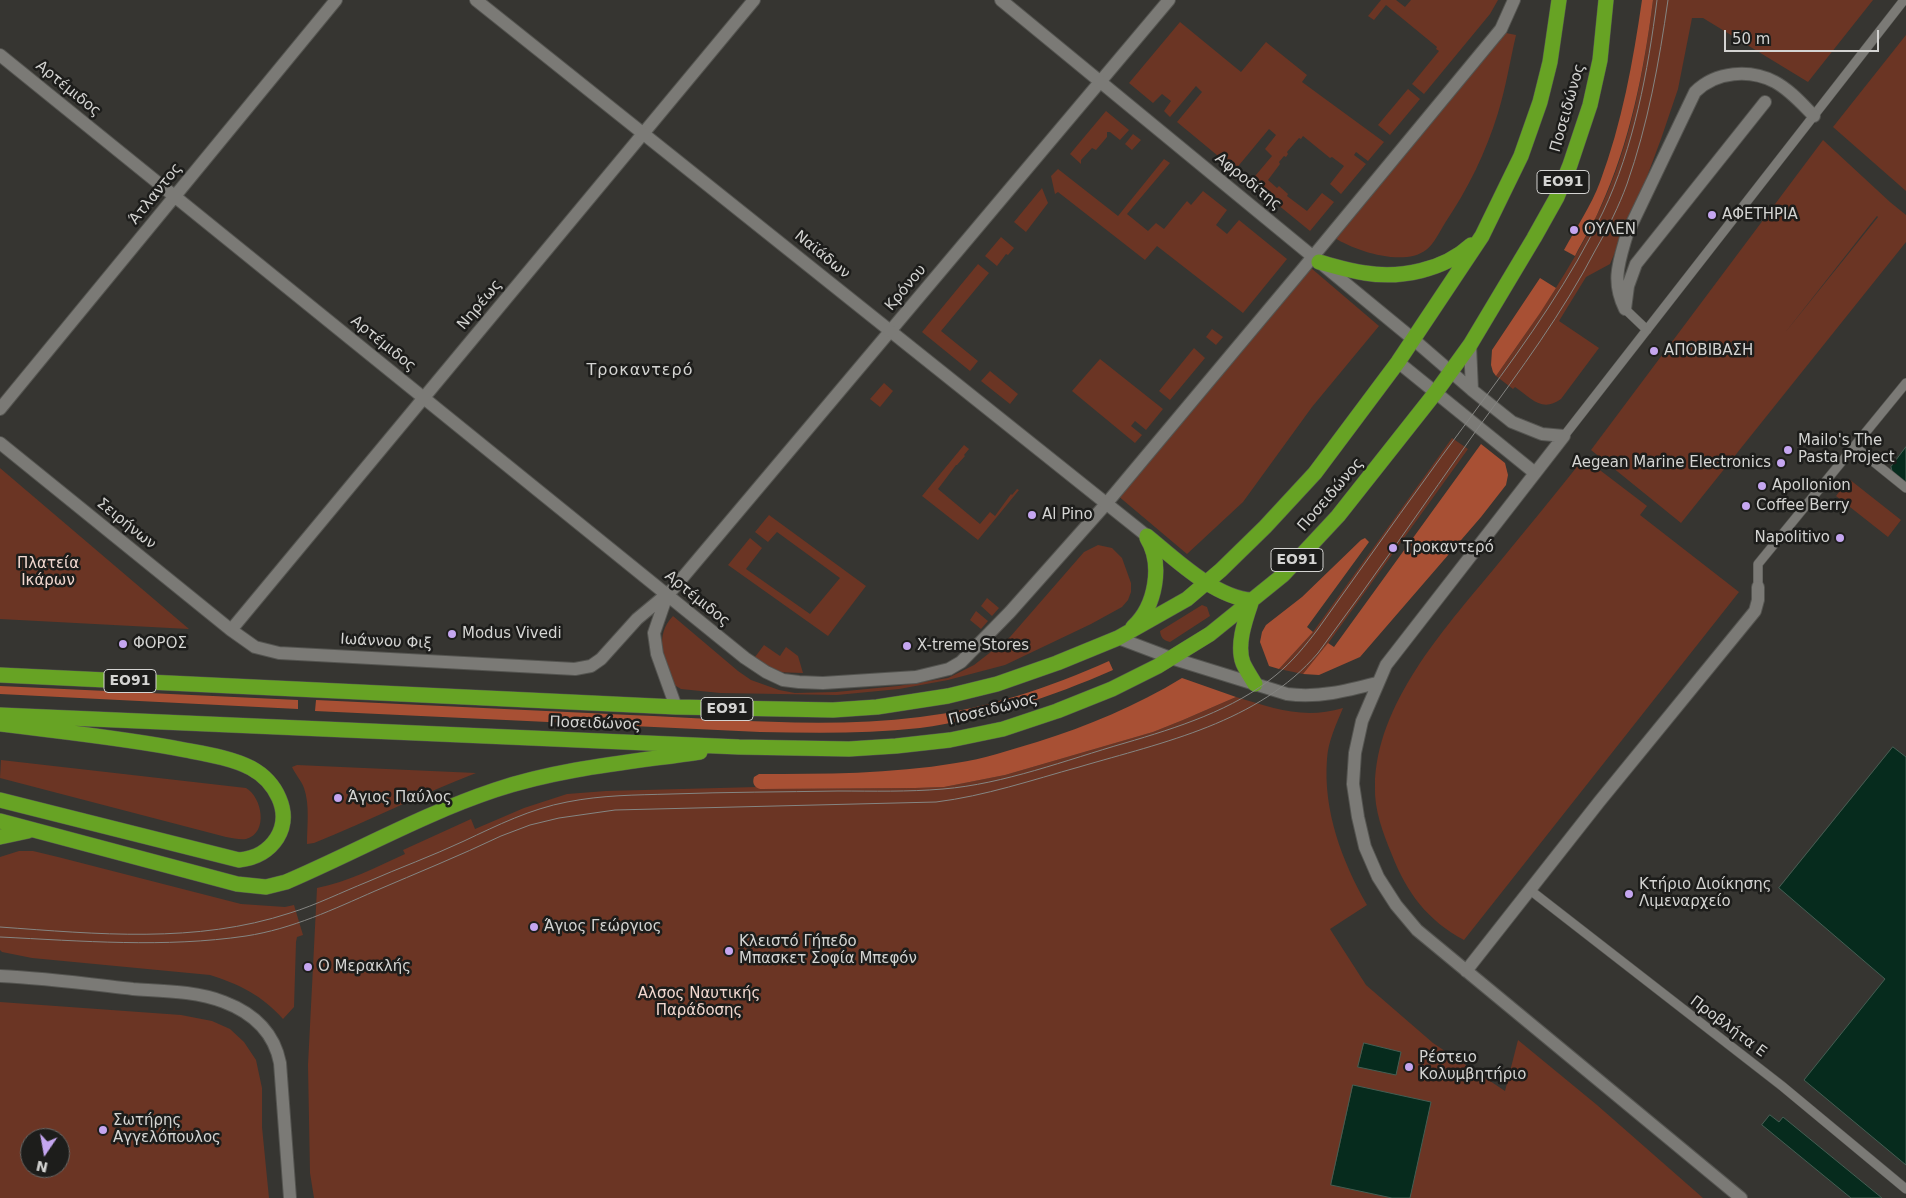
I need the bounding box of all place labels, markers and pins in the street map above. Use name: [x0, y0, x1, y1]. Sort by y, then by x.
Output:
place label: ΑΦΕΤΗΡΙΑ: [1722, 206, 1798, 224]
marker: ΑΦΕΤΗΡΙΑ: [1706, 209, 1718, 221]
place label: ΟΥΛΕΝ: [1584, 221, 1636, 239]
marker: ΟΥΛΕΝ: [1568, 224, 1580, 236]
place label: ΑΠΟΒΙΒΑΣΗ: [1664, 342, 1753, 360]
marker: ΑΠΟΒΙΒΑΣΗ: [1648, 345, 1660, 357]
place label: Mailo's The Pasta Project: [1798, 432, 1895, 467]
marker: Mailo's The Pasta Project: [1782, 444, 1794, 456]
place label: Aegean Marine Electronics: [1572, 454, 1771, 472]
marker: Aegean Marine Electronics: [1775, 457, 1787, 469]
place label: Apollonion: [1772, 477, 1851, 495]
marker: Apollonion: [1756, 480, 1768, 492]
place label: Coffee Berry: [1756, 497, 1850, 515]
marker: Coffee Berry: [1740, 500, 1752, 512]
place label: Al Pino: [1042, 506, 1093, 524]
marker: Al Pino: [1026, 509, 1038, 521]
place label: Napolitivo: [1754, 529, 1830, 547]
marker: Napolitivo: [1834, 532, 1846, 544]
place label: Τροκαντερό: [1403, 539, 1494, 557]
marker: Τροκαντερό: [1387, 542, 1399, 554]
place label: Modus Vivedi: [462, 625, 562, 643]
marker: Modus Vivedi: [446, 628, 458, 640]
place label: ΦΟΡΟΣ: [133, 635, 187, 653]
place label: X-treme Stores: [917, 637, 1029, 655]
marker: ΦΟΡΟΣ: [117, 638, 129, 650]
marker: X-treme Stores: [901, 640, 913, 652]
place label: Άγιος Παύλος: [348, 789, 452, 807]
marker: Άγιος Παύλος: [332, 792, 344, 804]
place label: Κτήριο Διοίκησης Λιμεναρχείο: [1639, 876, 1772, 911]
marker: Κτήριο Διοίκησης Λιμεναρχείο: [1623, 888, 1635, 900]
place label: Άγιος Γεώργιος: [544, 918, 662, 936]
marker: Άγιος Γεώργιος: [528, 921, 540, 933]
place label: Κλειστό Γήπεδο Μπασκετ Σοφία Μπεφόν: [739, 933, 917, 968]
marker: Κλειστό Γήπεδο Μπασκετ Σοφία Μπεφόν: [723, 945, 735, 957]
place label: Ο Μερακλής: [318, 958, 411, 976]
marker: Ο Μερακλής: [302, 961, 314, 973]
place label: Ρέστειο Κολυμβητήριο: [1419, 1049, 1527, 1084]
marker: Ρέστειο Κολυμβητήριο: [1403, 1061, 1415, 1073]
place label: Σωτήρης Αγγελόπουλος: [113, 1112, 221, 1147]
marker: Σωτήρης Αγγελόπουλος: [97, 1124, 109, 1136]

